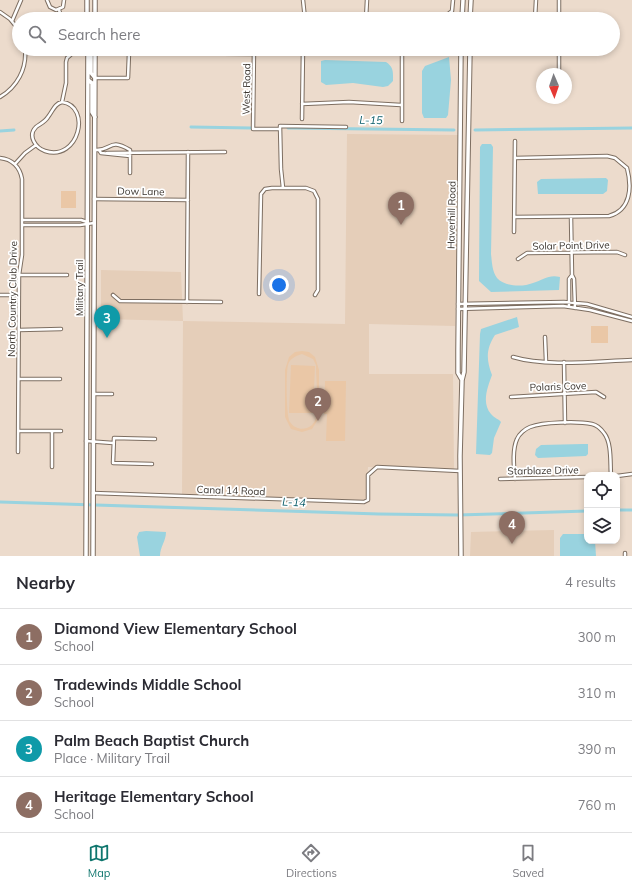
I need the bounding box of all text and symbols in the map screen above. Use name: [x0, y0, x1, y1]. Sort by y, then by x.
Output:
search box: [12, 12, 620, 56]
icon: search: [26, 23, 48, 45]
text: Search here: [58, 25, 140, 44]
street label: West Road: [240, 63, 253, 115]
north arrow: [536, 68, 572, 104]
water label: L-15: [359, 113, 383, 127]
street label: Haverhill Road: [444, 181, 459, 249]
street label: Dow Lane: [117, 185, 165, 198]
pin: 1: [388, 192, 414, 225]
street label: Solar Point Drive: [532, 238, 610, 253]
street label: North Country Club Drive: [5, 241, 20, 357]
street label: Military Trail: [73, 260, 86, 316]
your location: [269, 275, 289, 295]
pin: 3: [94, 305, 120, 338]
street label: Polaris Cove: [529, 379, 587, 394]
pin: 2: [305, 388, 331, 421]
street label: Starblaze Drive: [507, 463, 579, 478]
map controls: [584, 472, 620, 544]
button: locate: [584, 472, 620, 508]
street label: Canal 14 Road: [196, 483, 266, 498]
water label: L-14: [282, 495, 306, 509]
button: layers: [584, 508, 620, 544]
pin: 4: [499, 511, 525, 544]
text: Nearby: [16, 572, 75, 593]
text: 4 results: [565, 574, 616, 590]
text: Diamond View Elementary School: [54, 619, 297, 638]
text: 1: [25, 629, 33, 645]
text: 300 m: [578, 629, 616, 645]
text: School: [54, 638, 94, 654]
text: Tradewinds Middle School: [54, 675, 242, 694]
text: 2: [25, 685, 33, 701]
text: 310 m: [578, 685, 616, 701]
text: School: [54, 694, 94, 710]
text: Palm Beach Baptist Church: [54, 731, 249, 750]
text: 3: [25, 741, 33, 757]
text: 390 m: [578, 741, 616, 757]
text: Place · Military Trail: [54, 750, 170, 766]
text: Heritage Elementary School: [54, 787, 254, 806]
text: 4: [25, 797, 33, 813]
text: 760 m: [578, 797, 616, 813]
text: School: [54, 806, 94, 822]
tab: Map: [88, 842, 110, 880]
tab: Directions: [286, 842, 337, 880]
tab: Saved: [512, 842, 544, 880]

